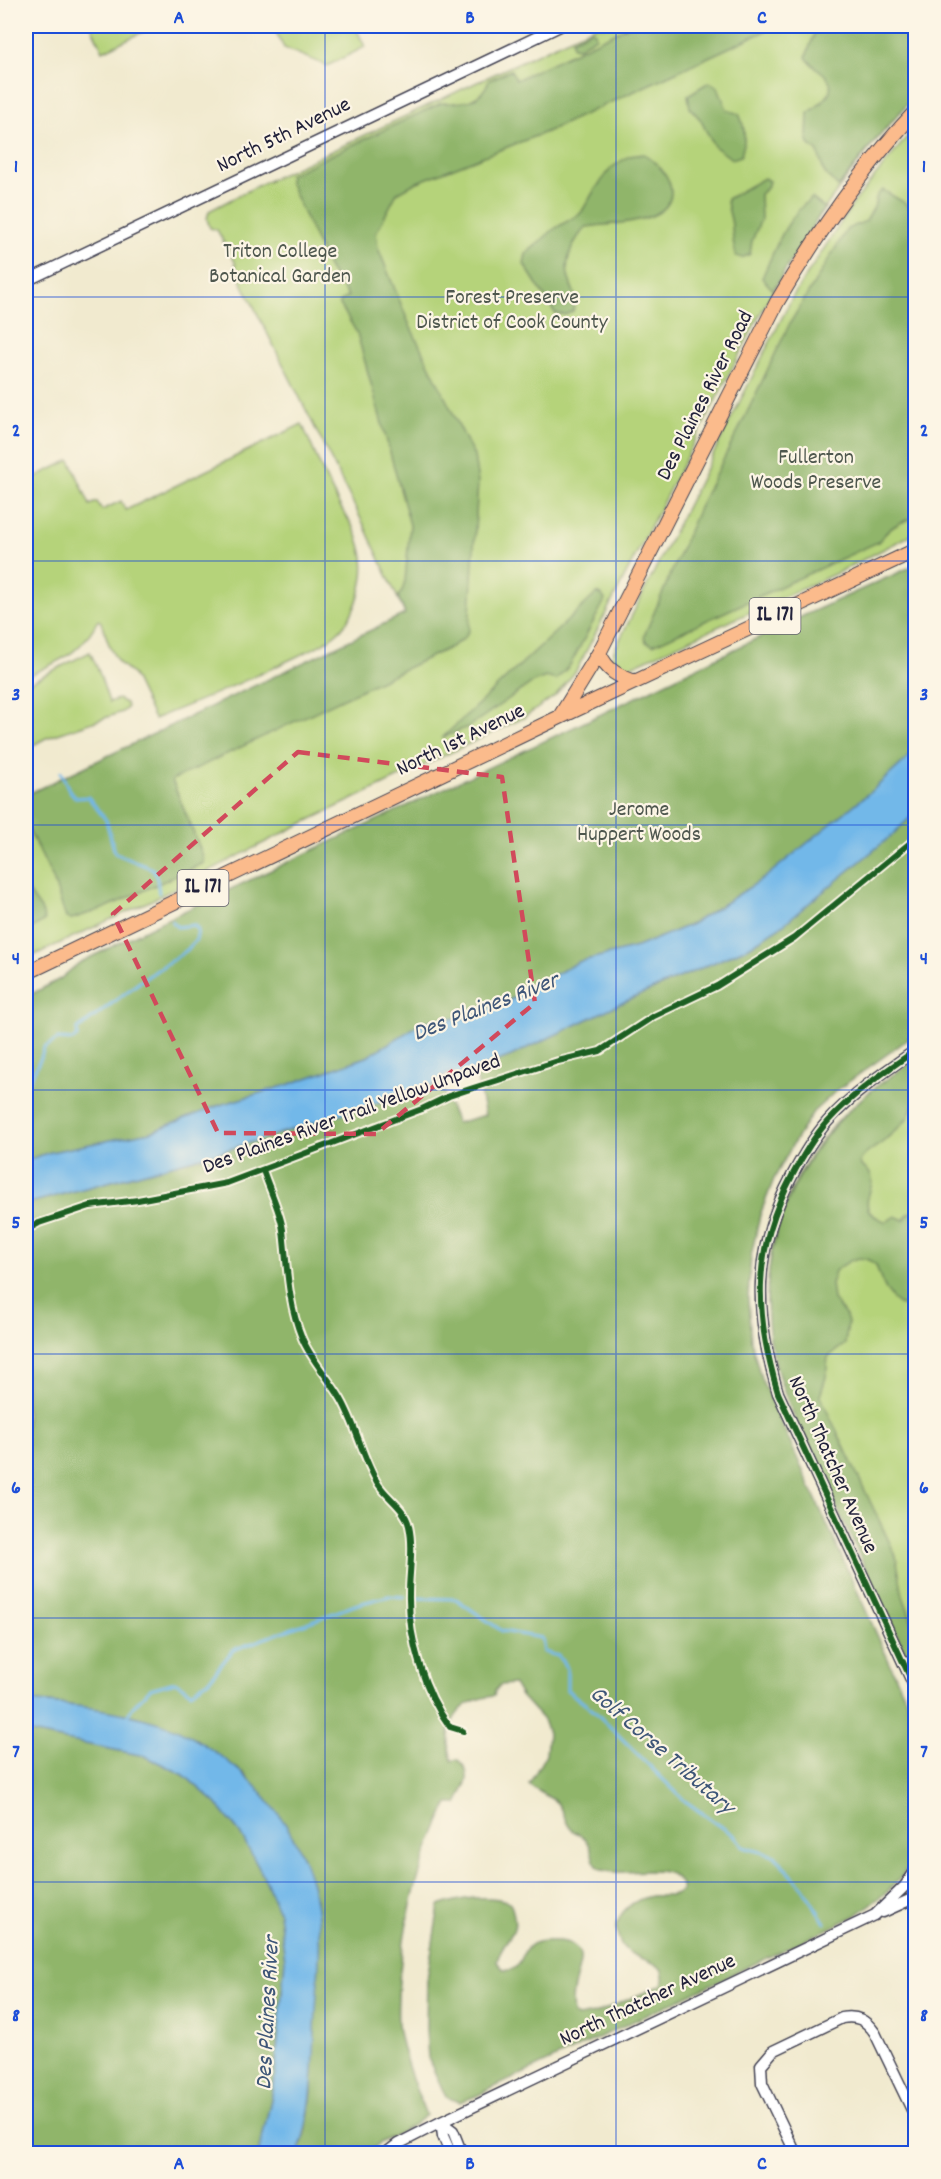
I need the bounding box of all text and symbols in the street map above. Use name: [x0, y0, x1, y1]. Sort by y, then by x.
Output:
text: A: [174, 5, 185, 33]
text: B: [465, 5, 475, 33]
text: C: [757, 5, 767, 33]
street label: North 5th Avenue: [212, 90, 356, 182]
text: 1: [14, 154, 18, 182]
text: 1: [922, 154, 926, 182]
park label: Triton College Botanical Garden: [209, 237, 351, 293]
park label: Forest Preserve District of Cook County: [416, 283, 609, 339]
street label: Des Plaines River Road: [650, 306, 762, 486]
text: 2: [12, 418, 20, 446]
text: 2: [920, 418, 928, 446]
park label: Fullerton Woods Preserve: [751, 443, 881, 499]
road number: IL 171: [750, 598, 800, 634]
text: 3: [12, 682, 20, 710]
text: 3: [920, 682, 928, 710]
street label: North 1st Avenue: [392, 696, 530, 786]
park label: Jerome Huppert Woods: [577, 795, 701, 851]
road number: IL 171: [178, 870, 228, 906]
text: 4: [12, 946, 20, 974]
text: 4: [920, 946, 928, 974]
water label: Des Plaines River: [408, 963, 567, 1051]
street label: Des Plaines River Trail Yellow Unpaved: [199, 1047, 505, 1183]
text: 5: [11, 1210, 21, 1238]
text: 5: [919, 1210, 929, 1238]
street label: North Thatcher Avenue: [779, 1371, 885, 1559]
text: 6: [11, 1475, 21, 1503]
text: 6: [919, 1475, 929, 1503]
water label: Golf Corse Tributary: [581, 1678, 743, 1826]
text: 7: [12, 1739, 20, 1767]
text: 7: [920, 1739, 928, 1767]
water label: Des Plaines River: [248, 1932, 290, 2091]
street label: North Thatcher Avenue: [555, 1947, 741, 2055]
text: 8: [12, 2003, 20, 2031]
text: 8: [920, 2003, 928, 2031]
text: A: [174, 2151, 185, 2179]
text: B: [465, 2151, 475, 2179]
text: C: [757, 2151, 767, 2179]

